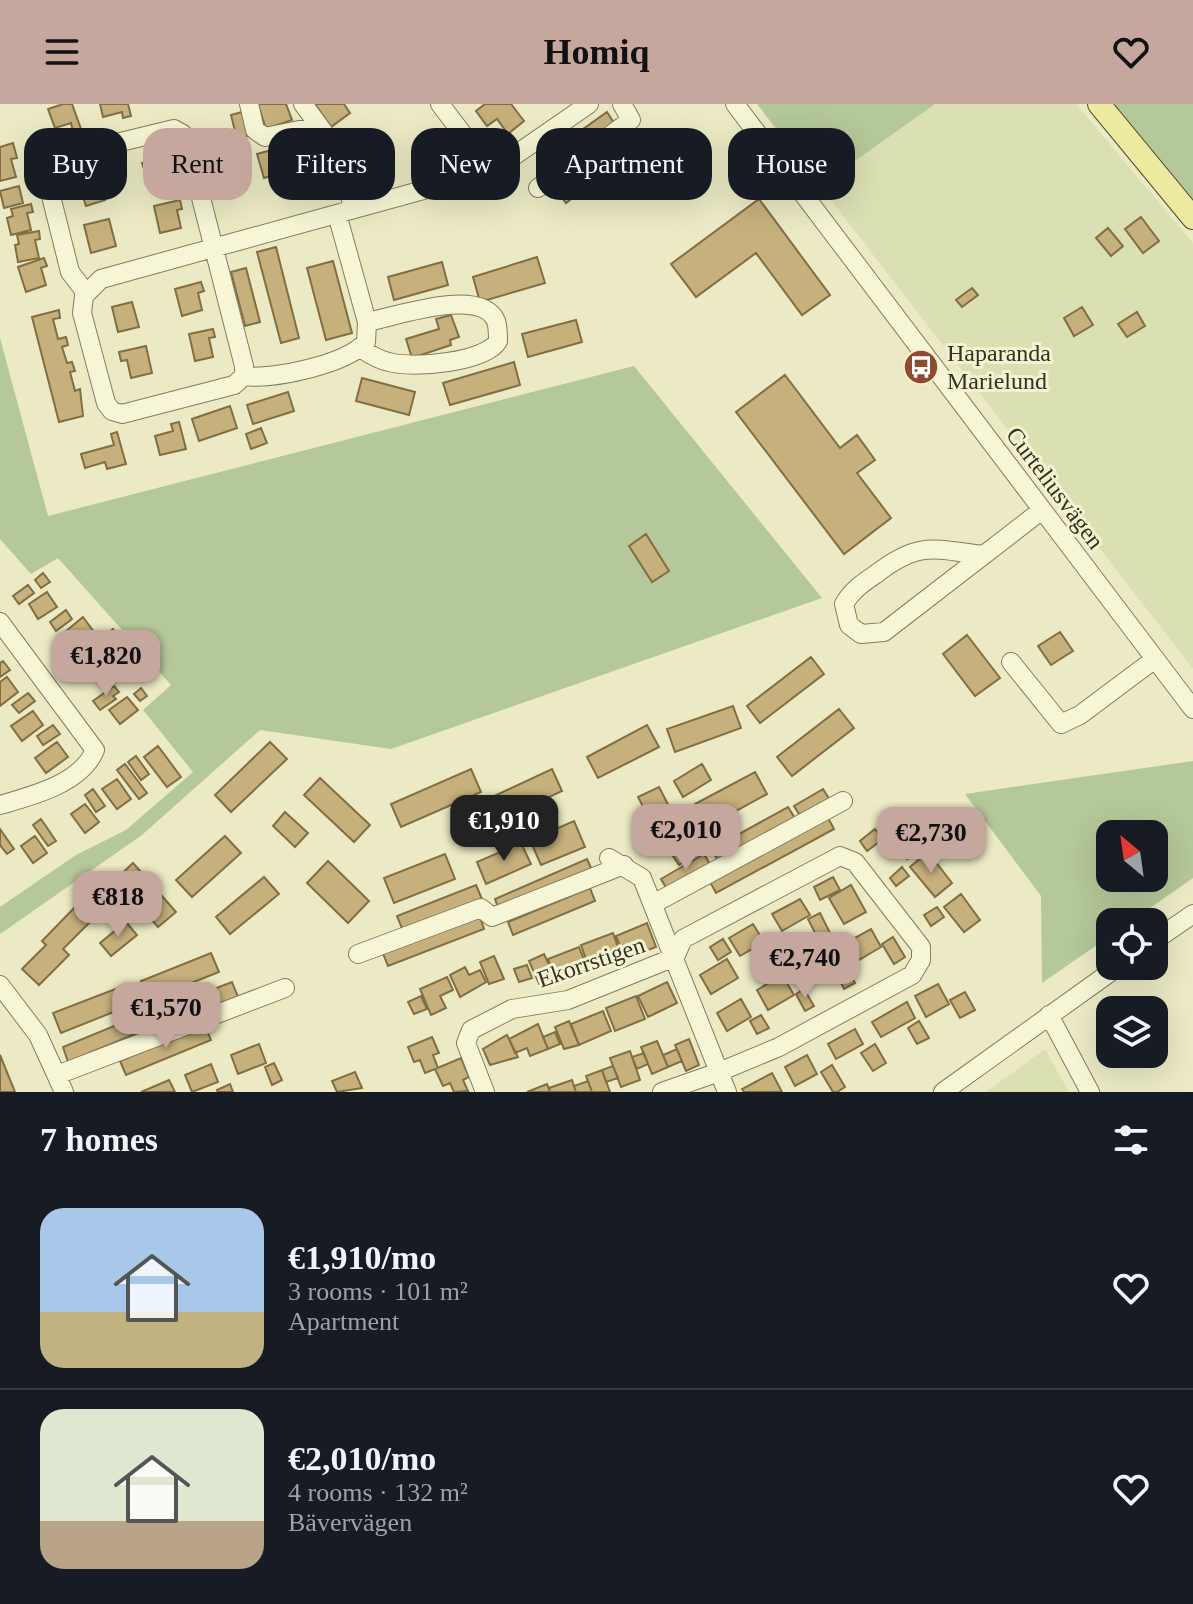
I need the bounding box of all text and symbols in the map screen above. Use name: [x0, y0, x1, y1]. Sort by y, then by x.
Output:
icon: menu: [40, 30, 84, 74]
icon: heart: [1109, 30, 1153, 74]
text: Homiq: [543, 32, 650, 72]
chip: Buy: [24, 128, 127, 200]
chip: Rent: [143, 128, 252, 200]
chip: Filters: [268, 128, 395, 200]
chip: New: [411, 128, 520, 200]
chip: Apartment: [536, 128, 712, 200]
chip: House: [728, 128, 855, 200]
place label: Haparanda Marielund: [947, 340, 1051, 394]
bus stop icon: Haparanda Marielund: [902, 348, 940, 386]
street label: Curteliusvägen: [1001, 422, 1109, 554]
pin: €1,820: [41, 630, 171, 698]
text: €1,820: [70, 641, 142, 670]
pin: €1,910: [439, 795, 569, 863]
pin: €2,010: [621, 804, 751, 872]
text: €1,910: [468, 806, 540, 835]
pin: €2,730: [866, 807, 996, 875]
text: €2,010: [650, 815, 722, 844]
text: €2,730: [895, 818, 967, 847]
north arrow: [1096, 820, 1168, 892]
map controls: [1096, 820, 1168, 1068]
pin: €818: [71, 871, 165, 939]
text: €818: [92, 882, 144, 911]
button: locate: [1096, 908, 1168, 980]
street label: Ekorrstigen: [534, 931, 648, 993]
pin: €2,740: [740, 932, 870, 1000]
text: €2,740: [769, 943, 841, 972]
pin: €1,570: [101, 982, 231, 1050]
text: €1,570: [130, 993, 202, 1022]
button: layers: [1096, 996, 1168, 1068]
icon: filters: [1109, 1118, 1153, 1162]
text: 7 homes: [40, 1121, 158, 1158]
text: €1,910/mo: [288, 1239, 436, 1276]
icon: home: [104, 1240, 200, 1336]
icon: heart: [1109, 1266, 1153, 1310]
text: 3 rooms · 101 m²: [288, 1277, 468, 1306]
text: Apartment: [288, 1307, 399, 1336]
text: €2,010/mo: [288, 1440, 436, 1477]
icon: home: [104, 1441, 200, 1537]
icon: heart: [1109, 1467, 1153, 1511]
text: 4 rooms · 132 m²: [288, 1478, 468, 1507]
text: Bävervägen: [288, 1508, 412, 1537]

